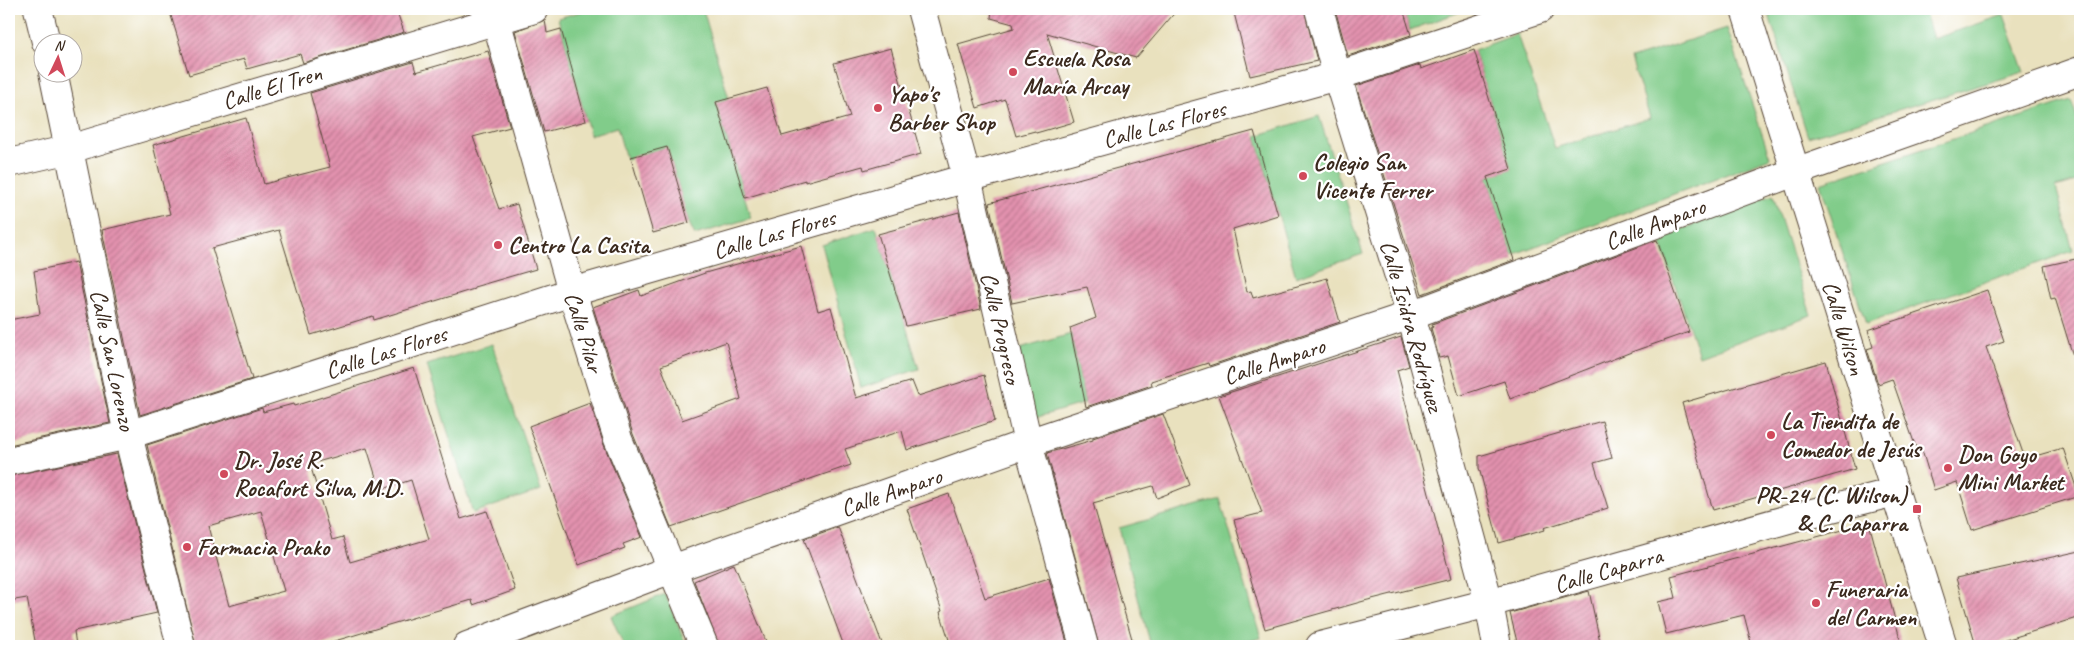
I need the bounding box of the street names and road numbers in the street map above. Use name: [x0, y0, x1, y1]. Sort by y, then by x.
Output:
street label: Calle El Tren: [219, 58, 326, 116]
street label: Calle Las Flores: [1099, 93, 1230, 155]
street label: Calle Amparo: [1601, 191, 1711, 257]
street label: Calle Las Flores: [709, 202, 840, 266]
street label: Calle Isidra Rodríguez: [1373, 237, 1451, 417]
street label: Calle Progreso: [974, 269, 1029, 389]
street label: Calle Wilson: [1816, 277, 1873, 379]
street label: Calle San Lorenzo: [83, 287, 143, 435]
street label: Calle Pilar: [558, 288, 611, 378]
street label: Calle Las Flores: [321, 318, 452, 386]
street label: Calle Amparo: [1219, 330, 1330, 391]
street label: Calle Amparo: [836, 460, 947, 523]
street label: Calle Caparra: [1550, 540, 1667, 600]

